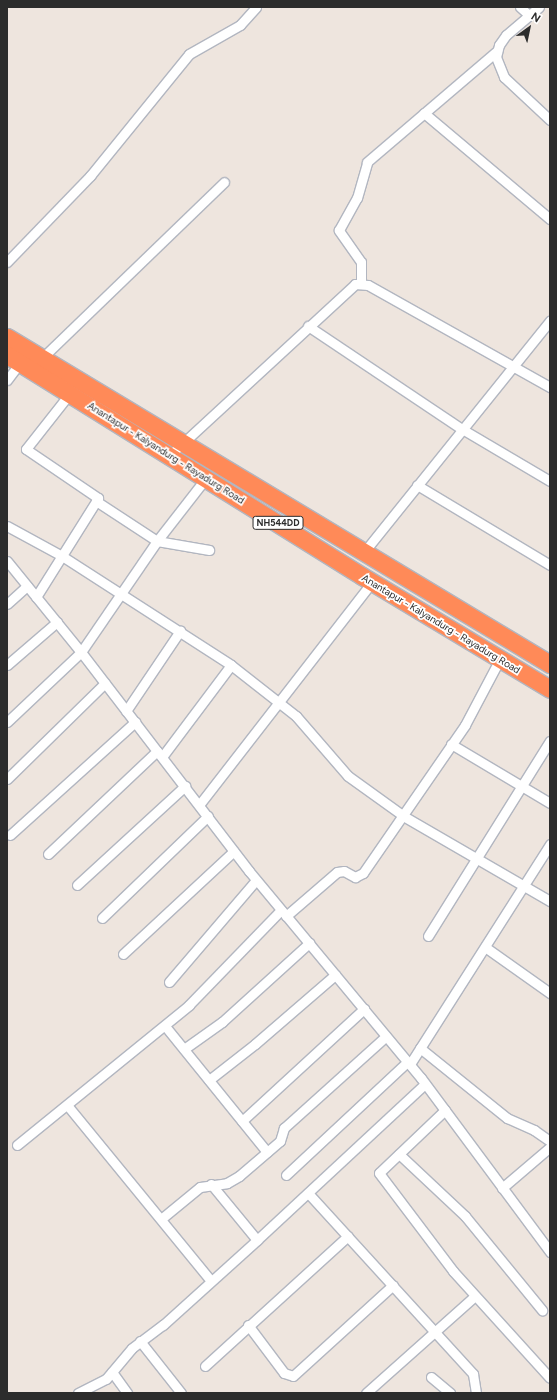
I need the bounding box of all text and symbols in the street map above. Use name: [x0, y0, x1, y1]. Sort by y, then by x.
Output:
north arrow: [509, 8, 549, 48]
text: N: [529, 10, 543, 25]
street label: Anantapur - Kalyandurg - Rayadurg Road: [85, 400, 247, 506]
road number: NH544DD: [252, 516, 304, 530]
street label: Anantapur - Kalyandurg - Rayadurg Road: [360, 572, 522, 676]

